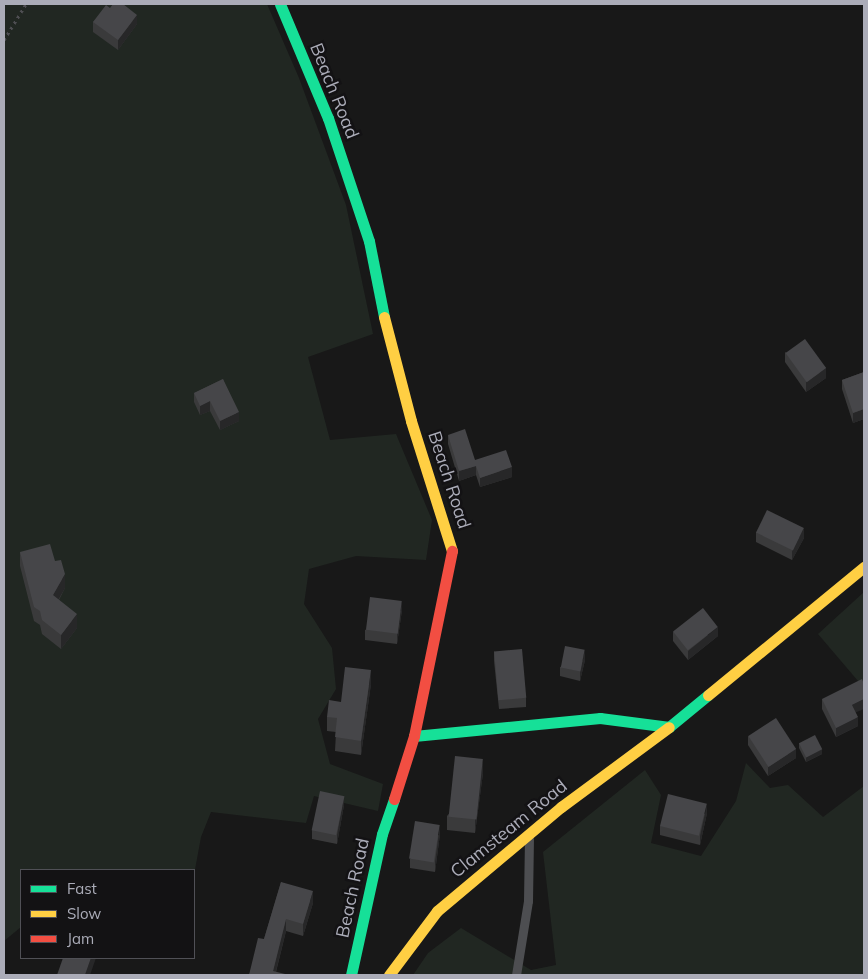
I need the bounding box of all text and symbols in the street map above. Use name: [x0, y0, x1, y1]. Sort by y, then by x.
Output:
street label: Beach Road: [305, 40, 363, 142]
street label: Beach Road: [423, 429, 475, 531]
street label: Clamsteam Road: [446, 775, 572, 883]
street label: Beach Road: [332, 836, 374, 940]
legend: [20, 869, 195, 959]
text: Fast: [67, 879, 97, 898]
text: Slow: [67, 904, 101, 923]
text: Jam: [67, 929, 94, 948]

